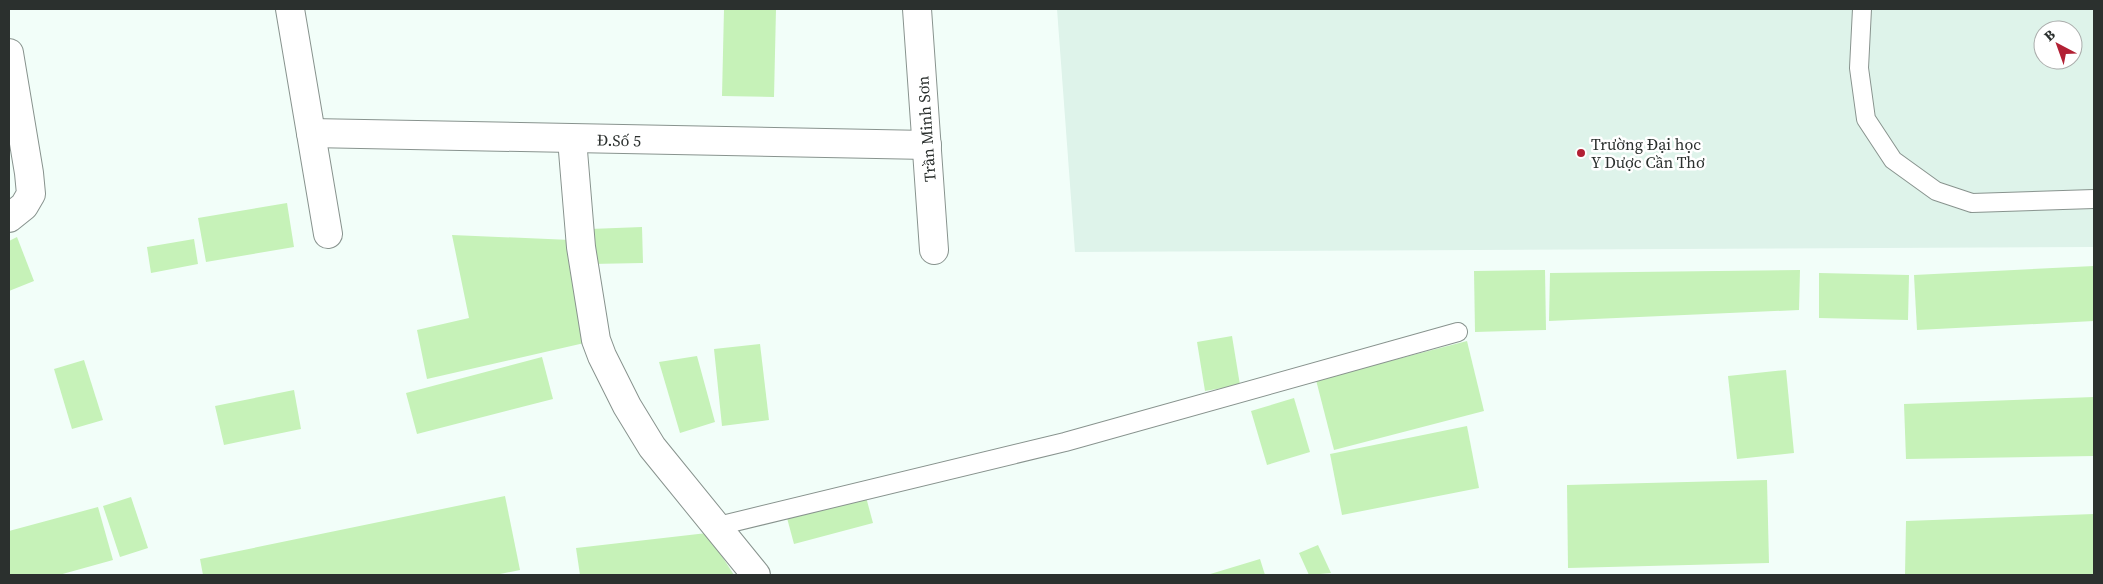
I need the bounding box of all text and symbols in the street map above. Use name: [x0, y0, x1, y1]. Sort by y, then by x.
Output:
north arrow: [2033, 20, 2083, 70]
text: B: [2039, 25, 2059, 46]
street label: Trần Minh Sơn: [911, 75, 941, 183]
street label: Đ.Số 5: [597, 129, 641, 151]
place label: Trường Đại học Y Dược Cần Thơ: [1591, 133, 1705, 173]
marker: Trường Đại học Y Dược Cần Thơ: [1575, 147, 1587, 159]

